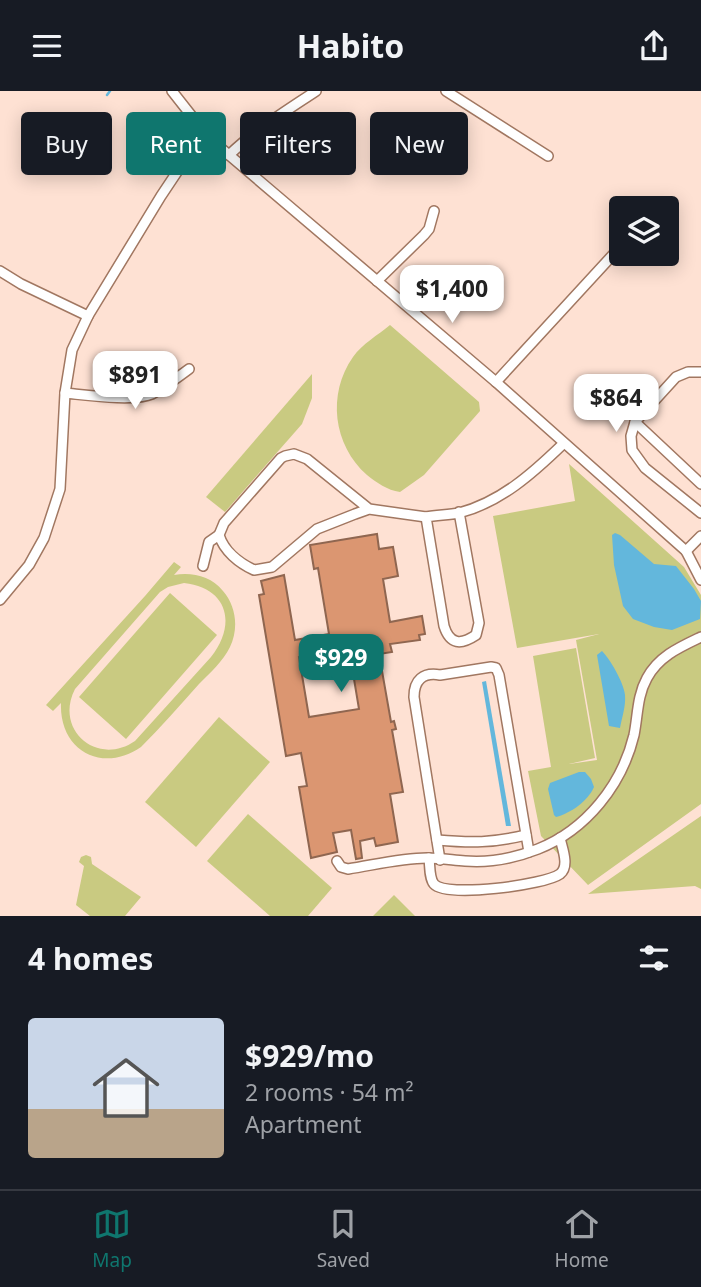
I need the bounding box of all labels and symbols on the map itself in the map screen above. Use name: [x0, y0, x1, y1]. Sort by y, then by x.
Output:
pin: $1,400: [395, 265, 509, 325]
pin: $891: [94, 351, 176, 411]
pin: $864: [575, 375, 657, 434]
pin: $929: [300, 635, 382, 694]

